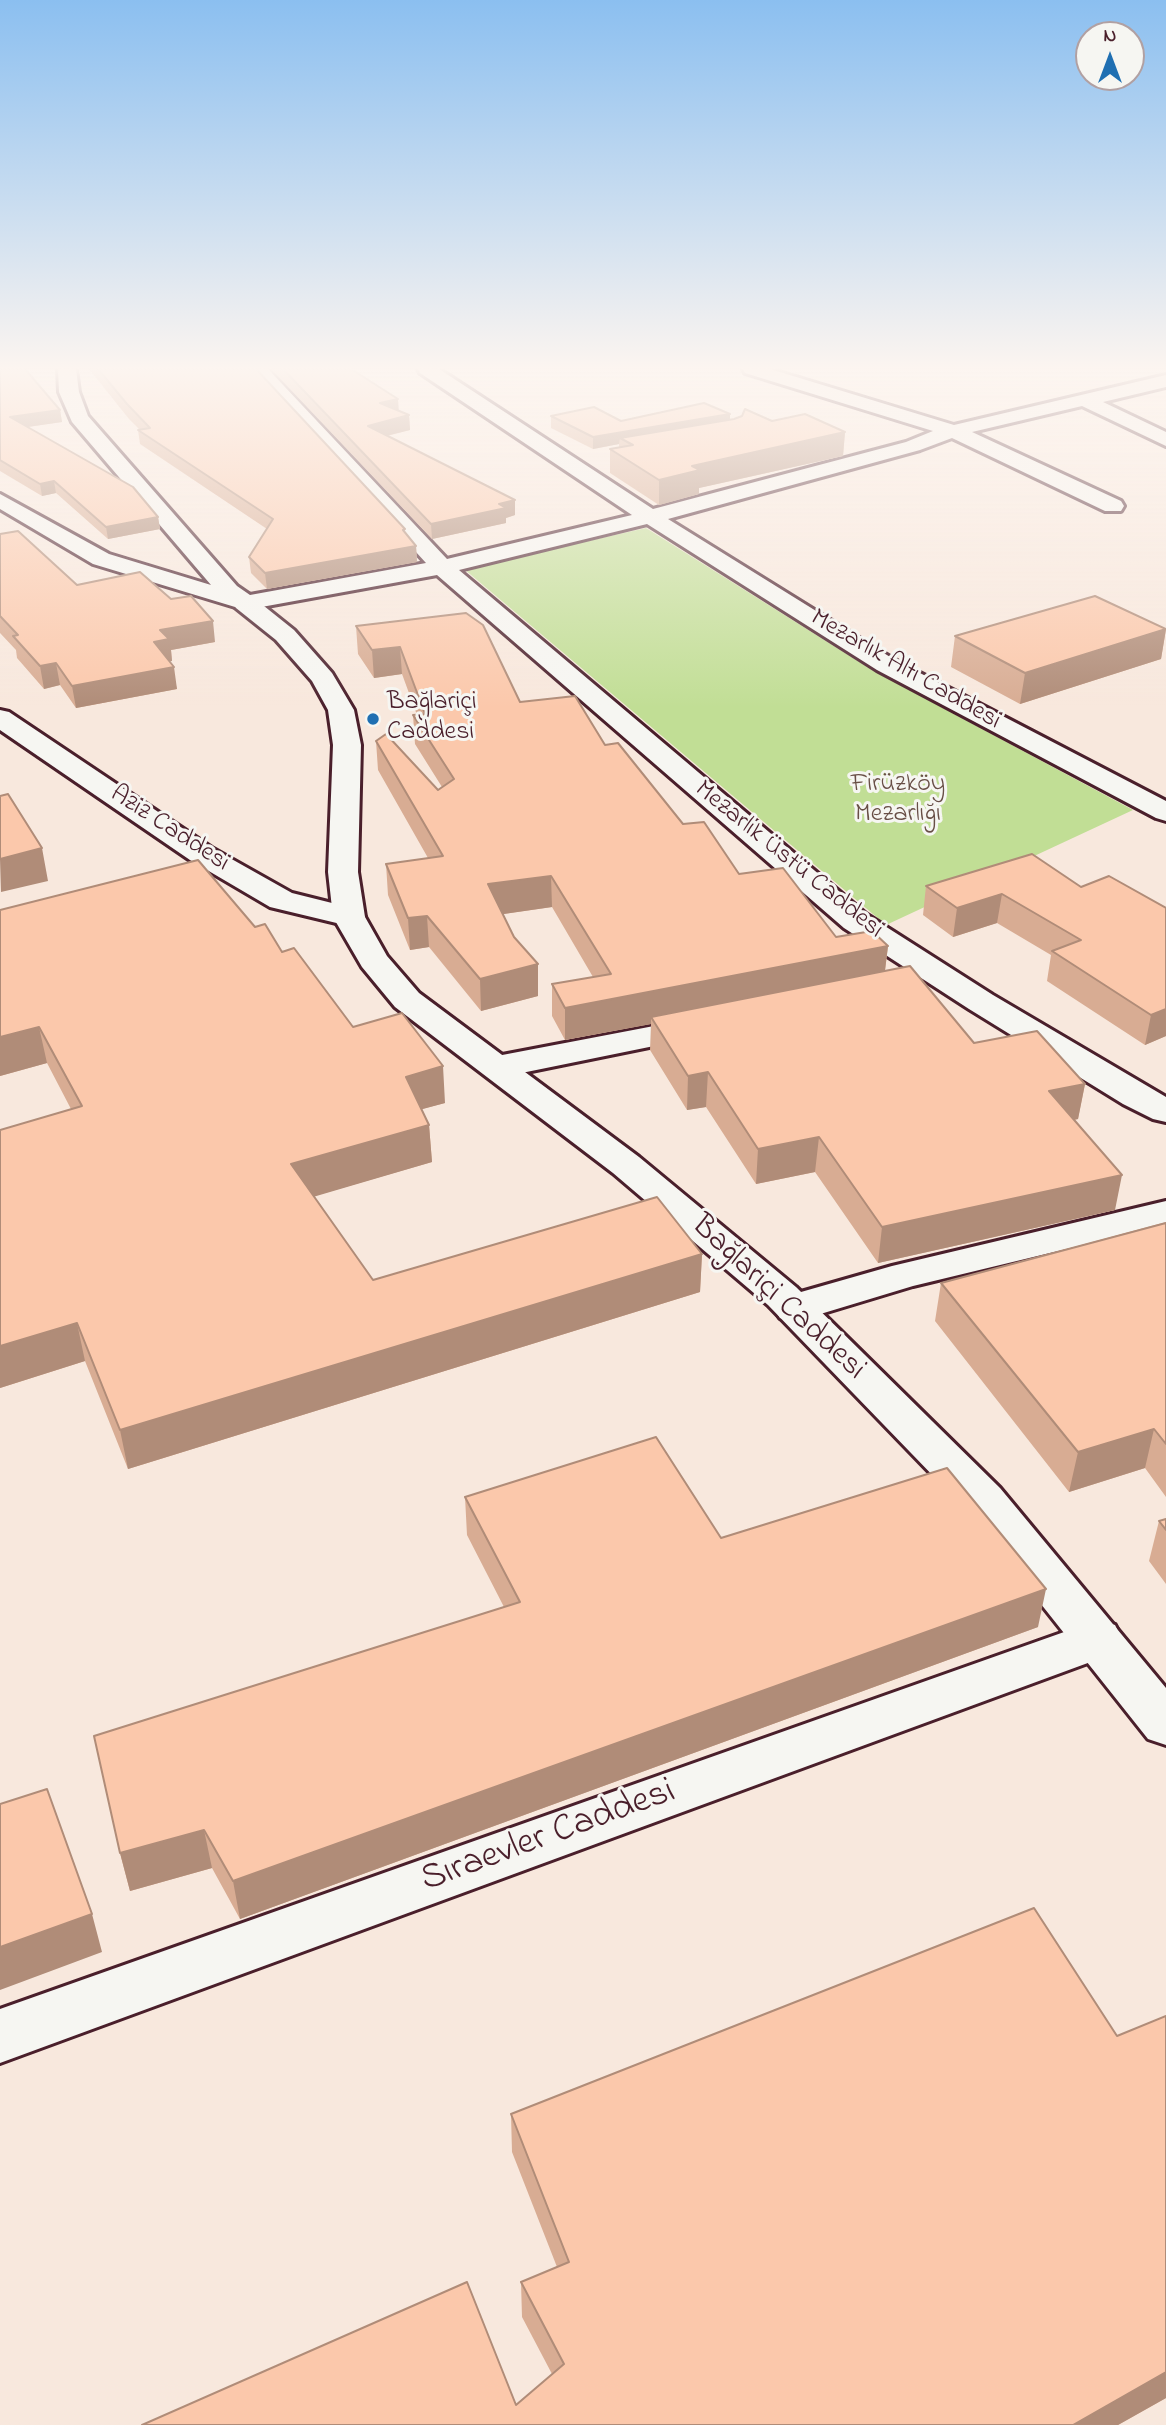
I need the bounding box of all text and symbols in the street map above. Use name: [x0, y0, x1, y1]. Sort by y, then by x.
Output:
north arrow: [1075, 21, 1145, 91]
text: N: [1104, 23, 1116, 50]
street label: Mezarlık Altı Caddesi: [804, 604, 1006, 738]
place label: Bağlariçi Caddesi: [387, 688, 477, 750]
marker: Bağlariçi Caddesi: [365, 711, 381, 727]
park label: Firüzköy Mezarlığı: [851, 770, 945, 832]
street label: Mezarlık Üstü Caddesi: [687, 775, 889, 947]
street label: Aziz Caddesi: [103, 780, 235, 880]
street label: Bağlariçi Caddesi: [681, 1208, 873, 1390]
street label: Sıraevler Caddesi: [416, 1771, 682, 1905]

